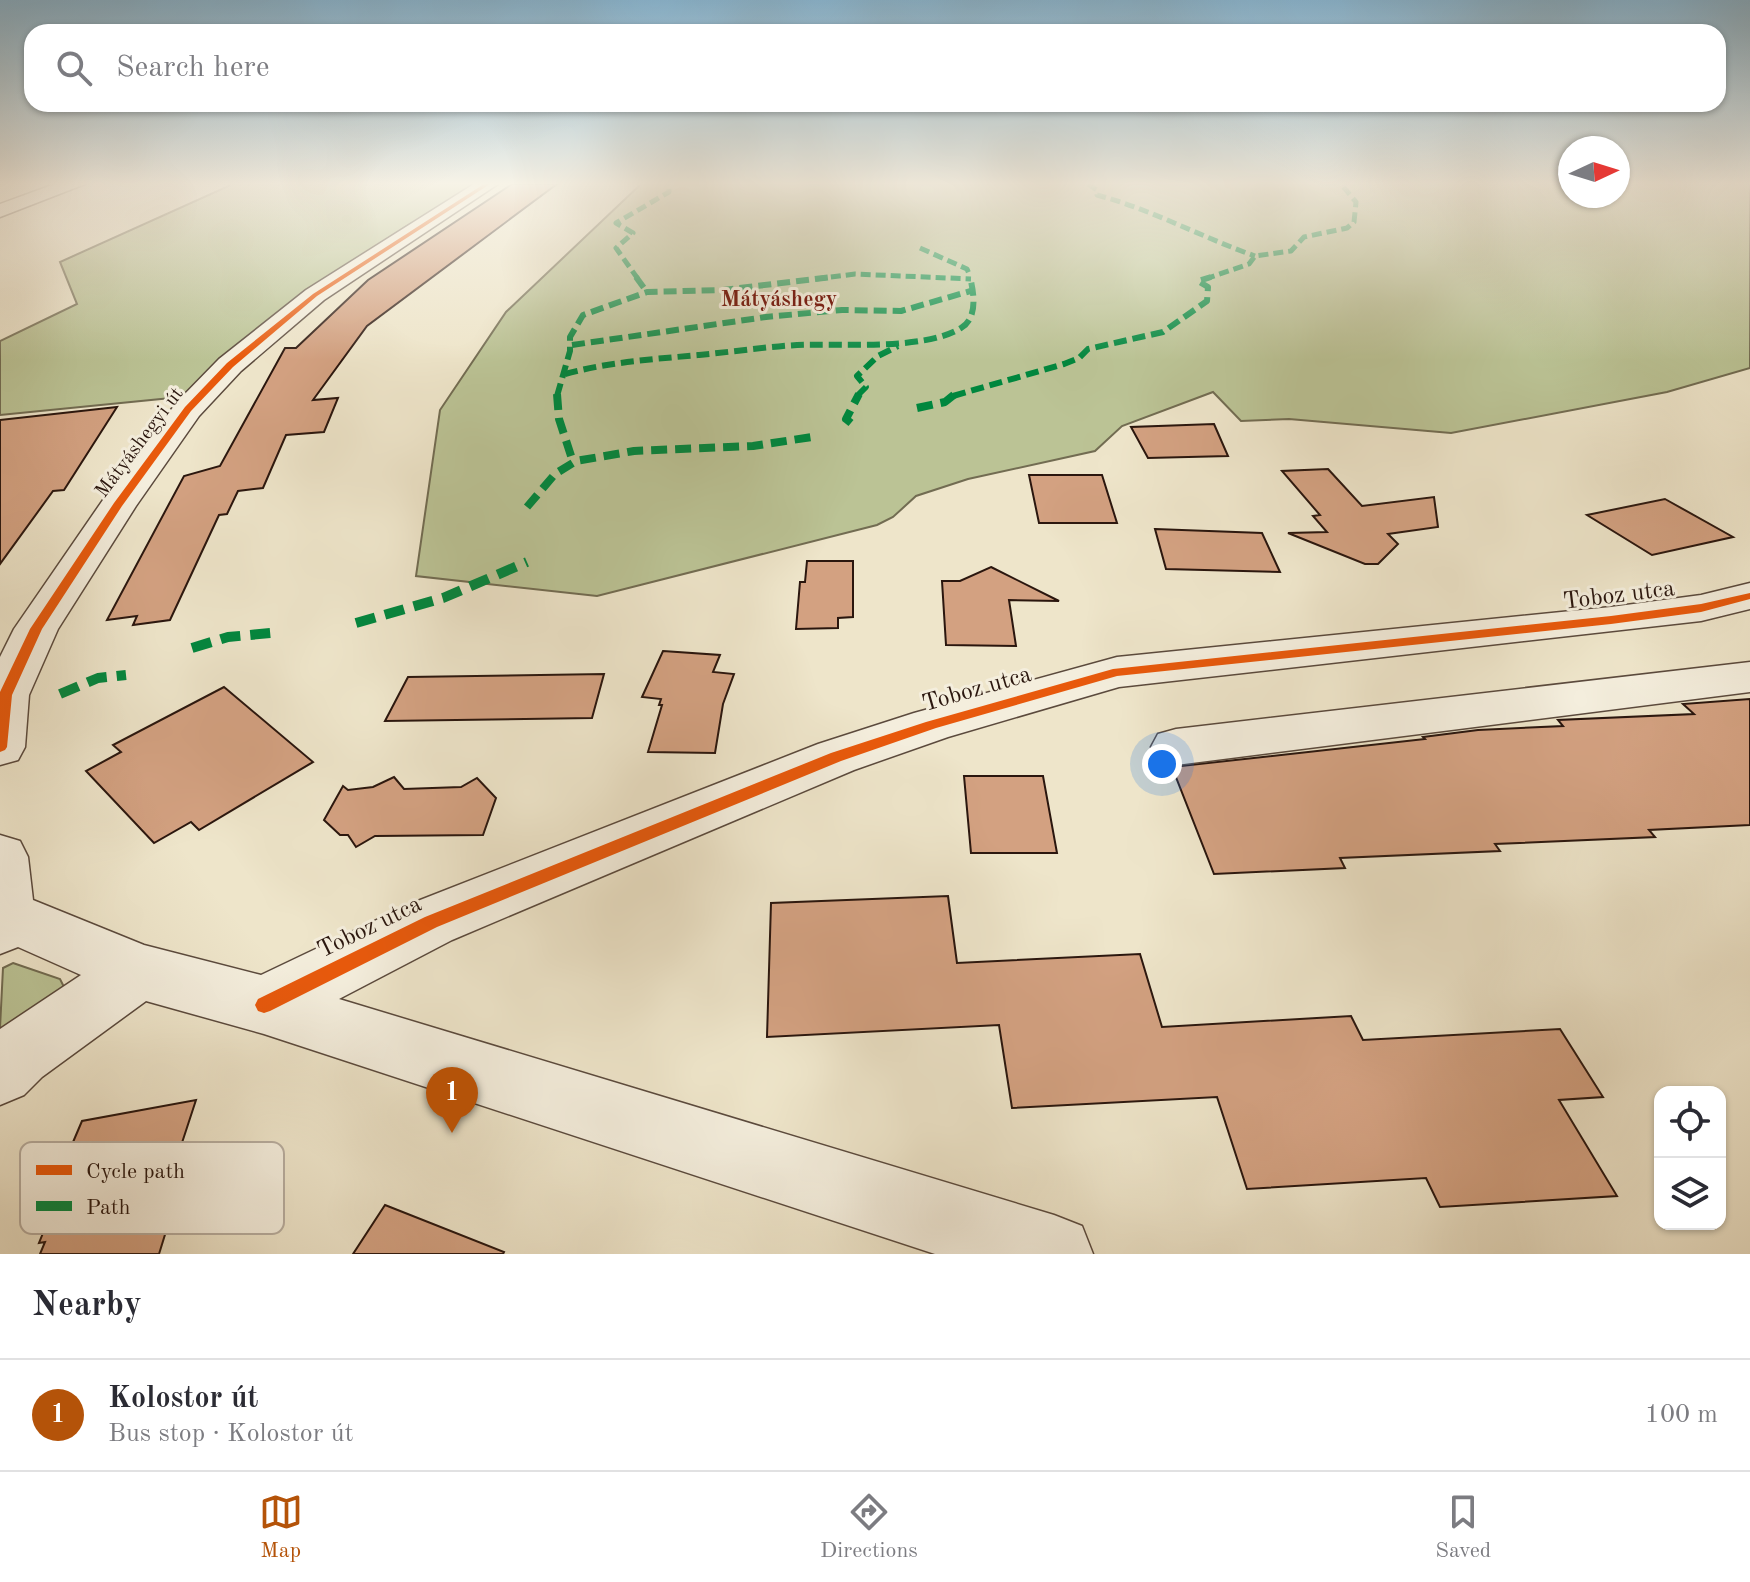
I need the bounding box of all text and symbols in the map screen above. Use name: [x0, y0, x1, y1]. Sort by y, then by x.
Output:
search box: [24, 24, 1726, 112]
icon: search: [52, 46, 96, 90]
text: Search here: [116, 53, 270, 83]
north arrow: [1558, 136, 1630, 208]
district label: Mátyáshegy: [721, 289, 837, 311]
street label: Mátyáshegyi út: [92, 384, 188, 502]
street label: Toboz utca: [1562, 577, 1676, 615]
street label: Toboz utca: [920, 663, 1034, 717]
your location: [1142, 744, 1182, 784]
street label: Toboz utca: [314, 893, 426, 963]
pin: 1: [426, 1067, 478, 1133]
map controls: [1654, 1086, 1726, 1230]
button: locate: [1654, 1086, 1726, 1158]
legend: [20, 1142, 284, 1234]
button: layers: [1654, 1158, 1726, 1230]
text: Cycle path: [86, 1161, 185, 1183]
text: Path: [86, 1197, 131, 1219]
text: Nearby: [32, 1289, 142, 1323]
text: Kolostor út: [108, 1384, 258, 1414]
text: 1: [50, 1402, 66, 1428]
text: 100 m: [1645, 1402, 1718, 1428]
text: Bus stop · Kolostor út: [108, 1421, 354, 1447]
tab: Map: [259, 1490, 303, 1565]
tab: Directions: [820, 1490, 918, 1565]
tab: Saved: [1435, 1490, 1491, 1565]

